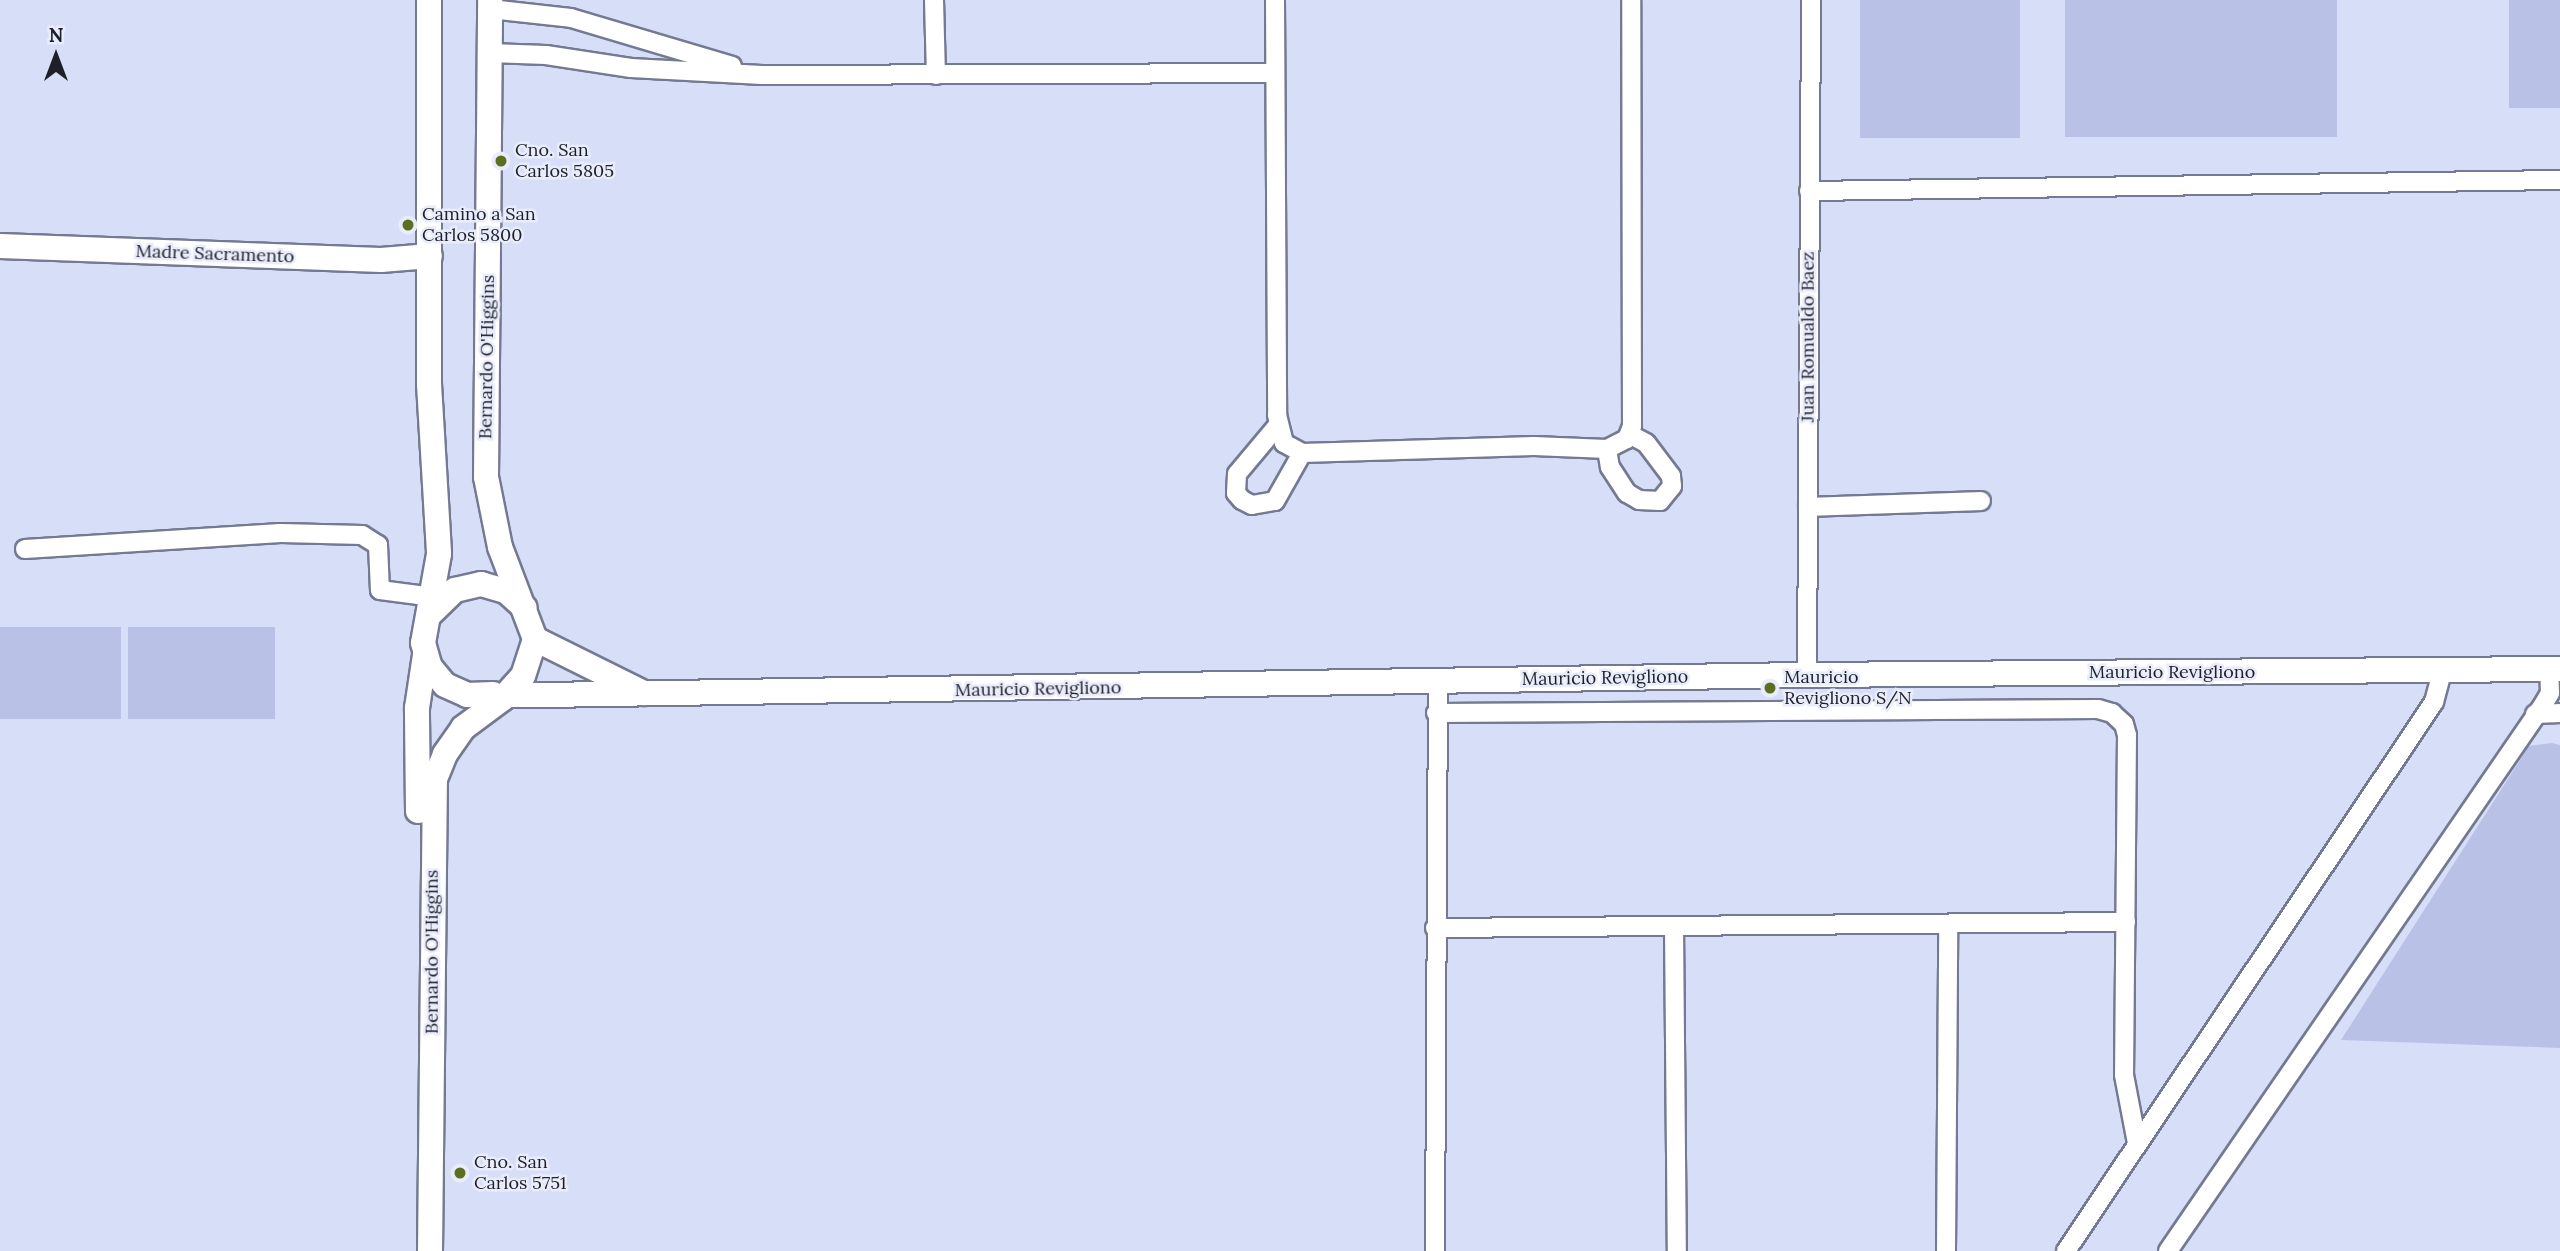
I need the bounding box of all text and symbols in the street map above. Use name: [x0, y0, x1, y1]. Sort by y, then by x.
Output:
north arrow: [21, 21, 91, 91]
text: N: [49, 23, 63, 47]
place label: Cno. San Carlos 5805: [515, 140, 614, 182]
marker: Cno. San Carlos 5805: [493, 153, 509, 169]
place label: Camino a San Carlos 5800: [422, 204, 536, 246]
marker: Camino a San Carlos 5800: [400, 217, 416, 233]
street label: Madre Sacramento: [135, 240, 295, 268]
street label: Juan Romualdo Baez: [1797, 252, 1819, 422]
street label: Bernardo O'Higgins: [475, 275, 499, 439]
street label: Mauricio Revigliono: [2089, 661, 2255, 683]
street label: Mauricio Revigliono: [1522, 666, 1688, 690]
place label: Mauricio Revigliono S/N: [1784, 667, 1912, 710]
street label: Mauricio Revigliono: [955, 677, 1121, 701]
marker: Mauricio Revigliono S/N: [1762, 680, 1778, 696]
street label: Bernardo O'Higgins: [421, 870, 443, 1034]
place label: Cno. San Carlos 5751: [474, 1152, 567, 1194]
marker: Cno. San Carlos 5751: [452, 1165, 468, 1181]

